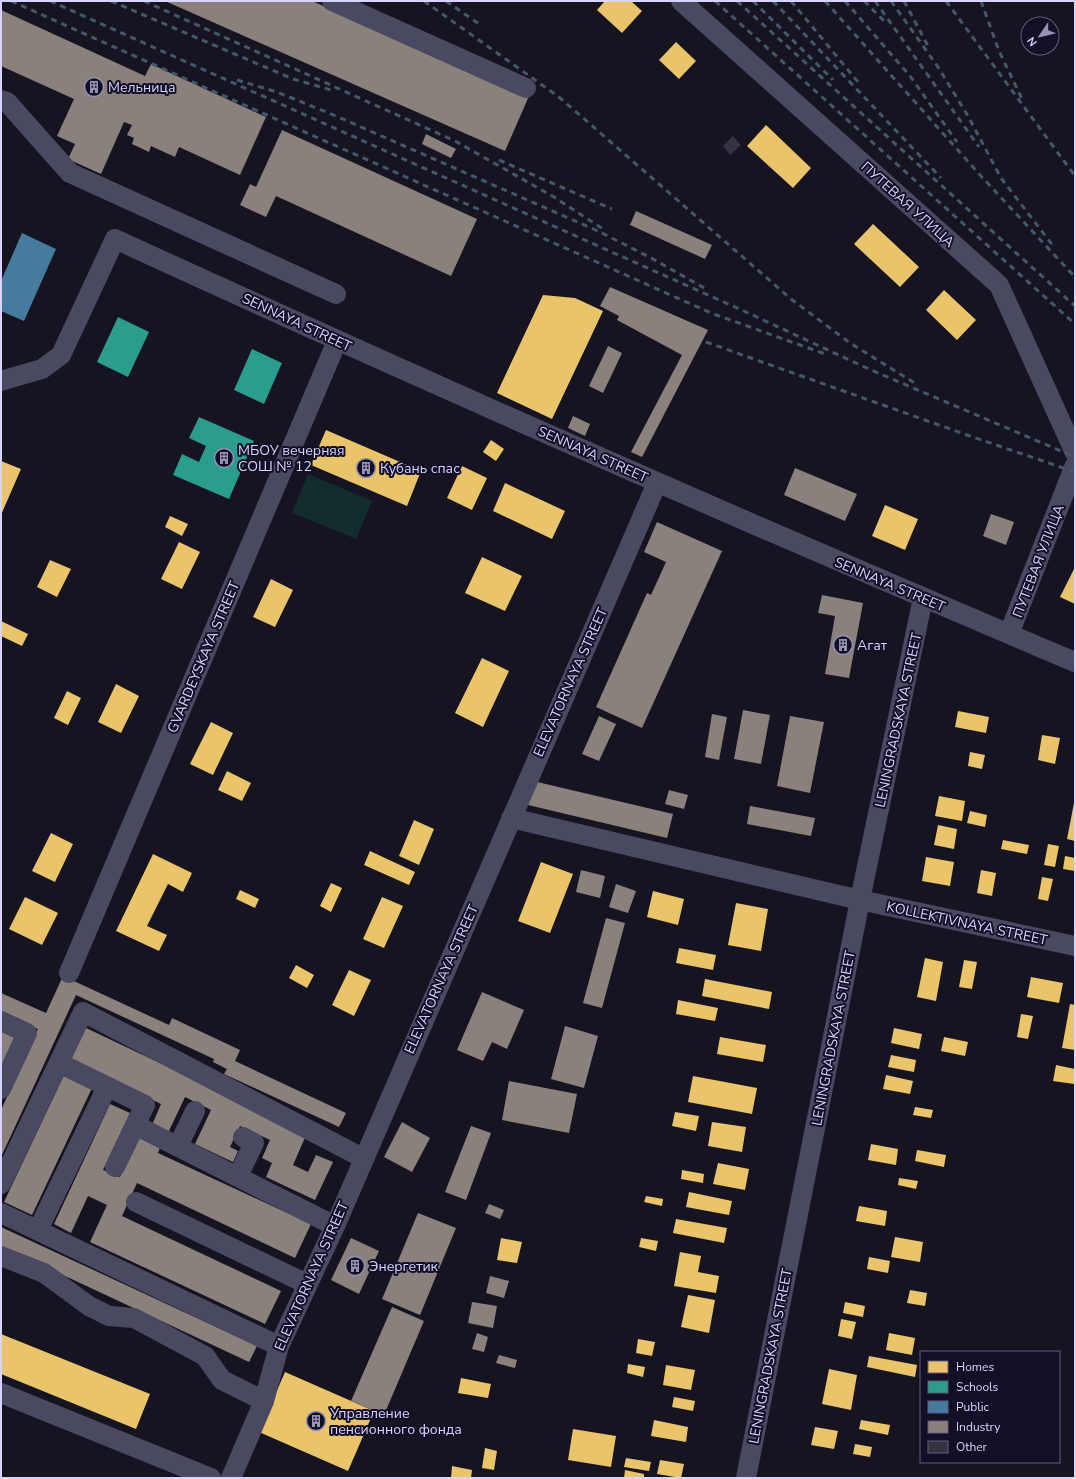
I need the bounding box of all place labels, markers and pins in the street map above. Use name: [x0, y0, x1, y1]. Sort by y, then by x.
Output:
building icon: Мельница: [83, 76, 105, 98]
place label: Мельница: [108, 78, 175, 97]
place label: МБОУ вечерняя СОШ № 12: [238, 441, 344, 476]
building icon: МБОУ вечерняя СОШ № 12: [213, 447, 235, 469]
building icon: Кубань спас: [355, 457, 377, 479]
place label: Кубань спас: [380, 459, 460, 478]
building icon: Агат: [832, 634, 854, 656]
place label: Агат: [857, 636, 888, 655]
building icon: Энергетик: [344, 1255, 366, 1277]
place label: Энергетик: [369, 1257, 439, 1276]
place label: Управление пенсионного фонда: [329, 1404, 462, 1439]
building icon: Управление пенсионного фонда: [305, 1410, 327, 1432]

